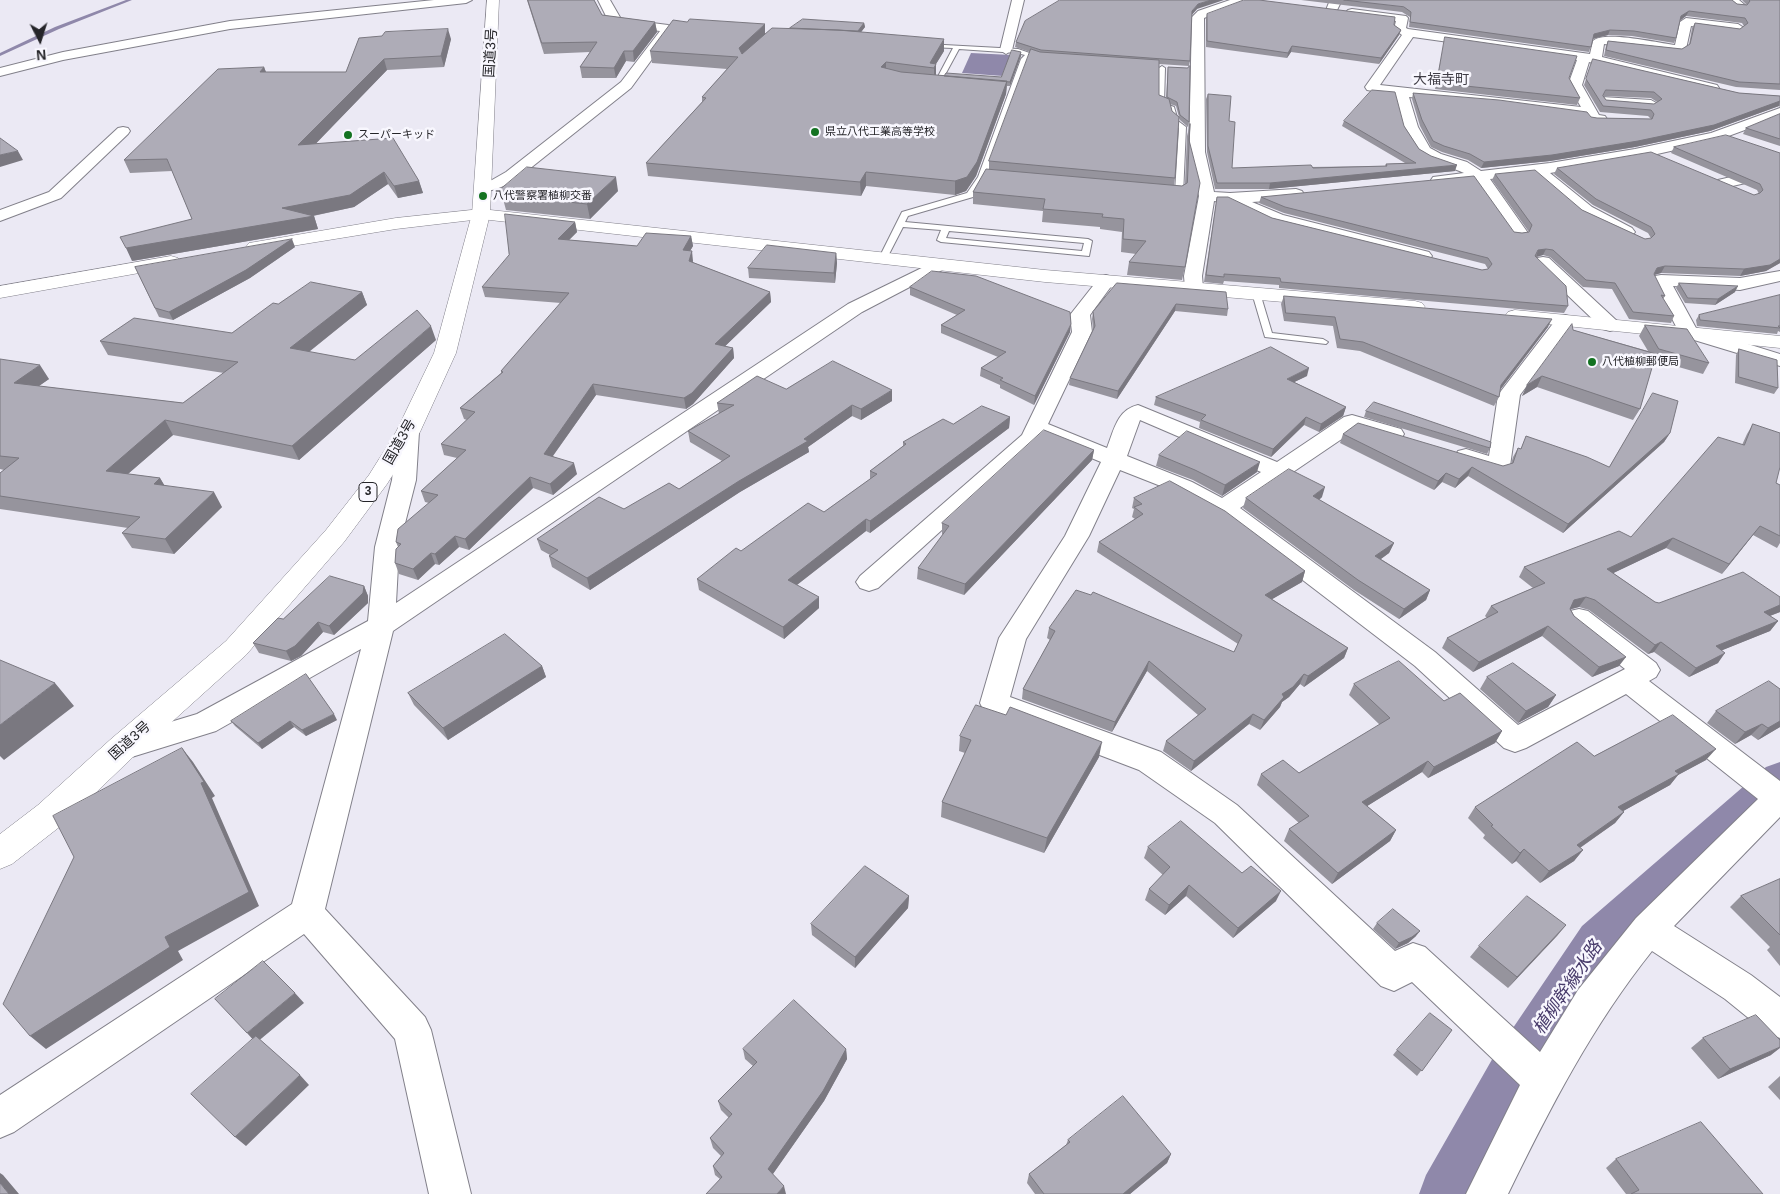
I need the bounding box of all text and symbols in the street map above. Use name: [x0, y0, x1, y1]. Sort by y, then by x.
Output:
north arrow: [15, 15, 65, 65]
street label: 国道3号: [481, 28, 501, 78]
text: N: [36, 47, 47, 63]
district label: 大福寺町: [1413, 72, 1469, 88]
place label: 県立八代工業高等学校: [825, 125, 935, 139]
marker: 県立八代工業高等学校: [809, 126, 821, 138]
place label: スーパーキッド: [358, 128, 435, 142]
marker: スーパーキッド: [342, 129, 354, 141]
place label: 八代警察署植柳交番: [493, 189, 592, 203]
marker: 八代警察署植柳交番: [477, 190, 489, 202]
place label: 八代植柳郵便局: [1602, 355, 1679, 369]
marker: 八代植柳郵便局: [1586, 356, 1598, 368]
street label: 国道3号: [380, 416, 420, 468]
road number: 3: [359, 482, 377, 502]
street label: 国道3号: [106, 718, 154, 764]
water label: 植柳幹線水路: [1529, 937, 1607, 1039]

